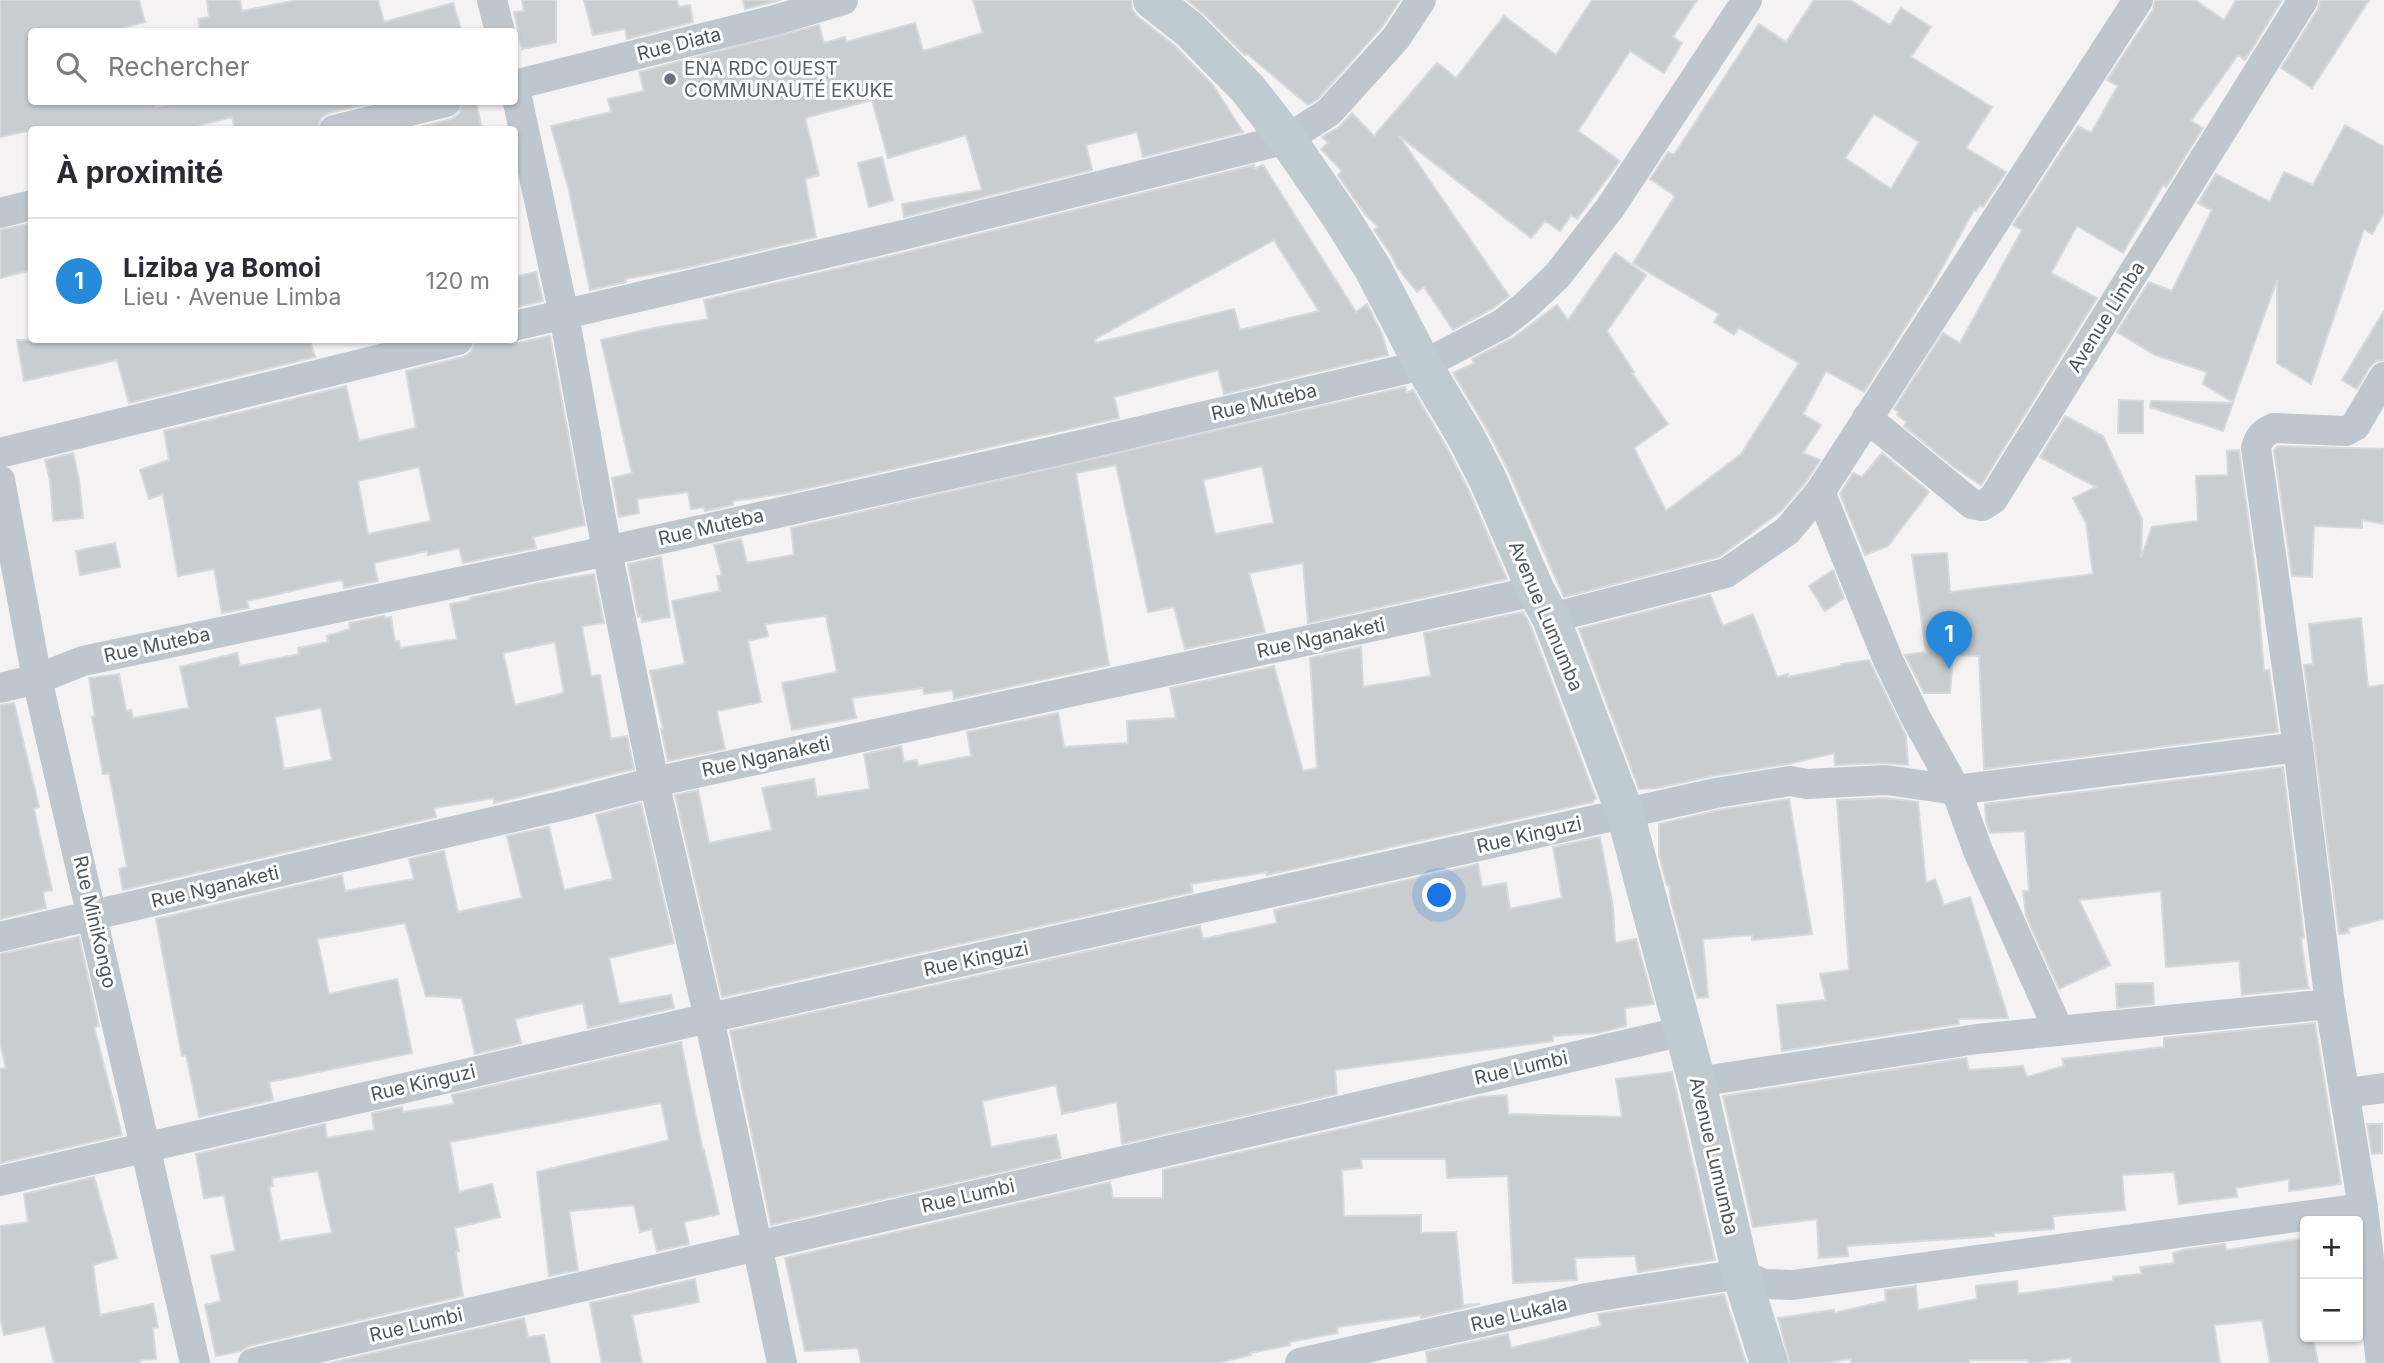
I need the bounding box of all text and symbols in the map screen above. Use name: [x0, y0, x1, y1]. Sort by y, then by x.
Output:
street label: Rue Diata: [635, 22, 723, 66]
search box: [28, 28, 518, 105]
icon: search: [52, 48, 90, 86]
text: Rechercher: [108, 51, 249, 82]
place label: ENA RDC OUEST COMMUNAUTÉ EKUKE: [684, 57, 894, 102]
marker: ENA RDC OUEST COMMUNAUTÉ EKUKE: [662, 71, 678, 87]
text: À proximité: [56, 154, 223, 190]
text: Liziba ya Bomoi: [123, 252, 321, 283]
street label: Avenue Limba: [2063, 257, 2149, 377]
text: 1: [74, 267, 84, 295]
text: 120 m: [425, 267, 490, 295]
text: Lieu · Avenue Limba: [123, 283, 341, 311]
street label: Rue Muteba: [1209, 379, 1319, 425]
street label: Rue Muteba: [656, 504, 766, 550]
street label: Avenue Lumumba: [1504, 537, 1588, 695]
pin: 1: [1926, 611, 1972, 669]
street label: Rue Nganaketi: [1255, 613, 1387, 663]
street label: Rue Muteba: [102, 623, 212, 667]
street label: Rue Nganaketi: [700, 732, 832, 782]
street label: Rue Kinguzi: [1474, 812, 1584, 858]
street label: Rue MiniKongo: [69, 854, 121, 990]
street label: Rue Nganaketi: [149, 861, 281, 913]
your location: [1422, 878, 1456, 912]
street label: Rue Kinguzi: [921, 937, 1031, 981]
street label: Rue Lumbi: [1472, 1046, 1570, 1090]
street label: Rue Kinguzi: [368, 1060, 478, 1106]
street label: Avenue Lumumba: [1685, 1075, 1743, 1237]
street label: Rue Lumbi: [919, 1174, 1017, 1218]
map controls: [2300, 1216, 2363, 1342]
button: +: [2300, 1216, 2363, 1279]
button: −: [2300, 1279, 2363, 1342]
street label: Rue Lukala: [1469, 1292, 1569, 1336]
street label: Rue Lumbi: [367, 1303, 465, 1347]

